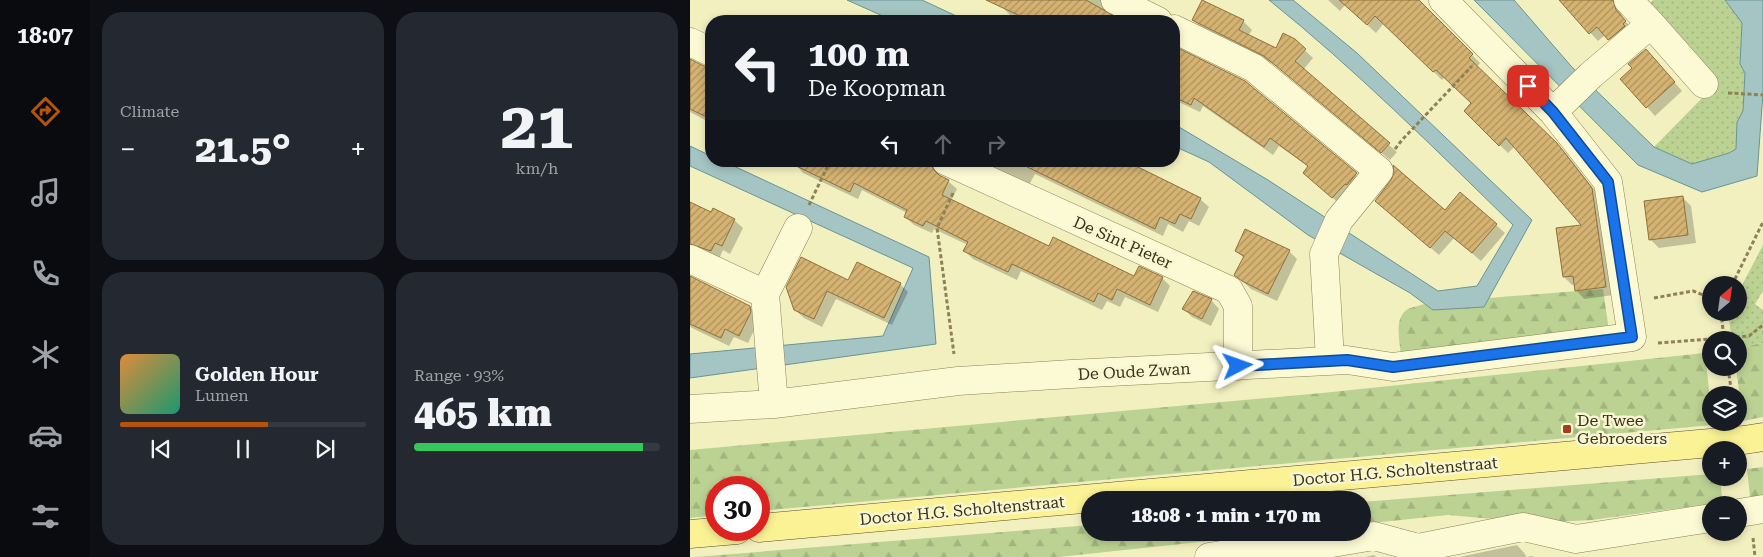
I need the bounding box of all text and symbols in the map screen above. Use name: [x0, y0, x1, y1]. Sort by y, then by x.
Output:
text: 18:07: [17, 23, 73, 48]
text: 100 m: [808, 34, 909, 75]
icon: left: [725, 35, 790, 100]
pin: [1507, 65, 1549, 107]
icon: arrive: [1514, 72, 1542, 100]
text: De Koopman: [808, 76, 946, 101]
text: 21: [501, 88, 573, 164]
icon: directions: [28, 94, 63, 129]
text: Climate: [120, 102, 179, 121]
text: 21.5°: [195, 127, 291, 171]
icon: left: [876, 130, 904, 158]
icon: ahead: [929, 130, 957, 158]
icon: right: [982, 130, 1010, 158]
text: −: [120, 133, 136, 166]
text: +: [350, 133, 366, 166]
text: km/h: [516, 159, 558, 178]
icon: music: [28, 175, 63, 210]
street label: De Sint Pieter: [1070, 212, 1175, 273]
icon: phone: [28, 256, 63, 291]
north arrow: [1702, 276, 1748, 321]
map controls: [1702, 276, 1747, 541]
button: search: [1702, 331, 1747, 376]
icon: climate: [28, 337, 63, 372]
position arrow: [1211, 339, 1263, 391]
street label: De Oude Zwan: [1077, 359, 1191, 384]
text: Golden Hour: [195, 363, 319, 386]
text: Range · 93%: [414, 366, 504, 385]
text: Lumen: [195, 386, 249, 405]
button: layers: [1702, 386, 1747, 431]
text: 465 km: [414, 391, 552, 435]
place label: De Twee Gebroeders: [1577, 411, 1667, 448]
icon: car: [28, 418, 63, 453]
marker: De Twee Gebroeders: [1561, 423, 1573, 435]
icon: previous: [147, 435, 175, 463]
icon: pause: [229, 435, 257, 463]
icon: next: [311, 435, 339, 463]
button: +: [1702, 441, 1747, 486]
street label: Doctor H.G. Scholtenstraat: [1292, 453, 1498, 490]
speed limit sign: 30: [705, 476, 770, 541]
street label: Doctor H.G. Scholtenstraat: [859, 492, 1065, 529]
button: −: [1702, 496, 1747, 541]
icon: filters: [28, 499, 63, 534]
text: 18:08 · 1 min · 170 m: [1131, 504, 1321, 527]

